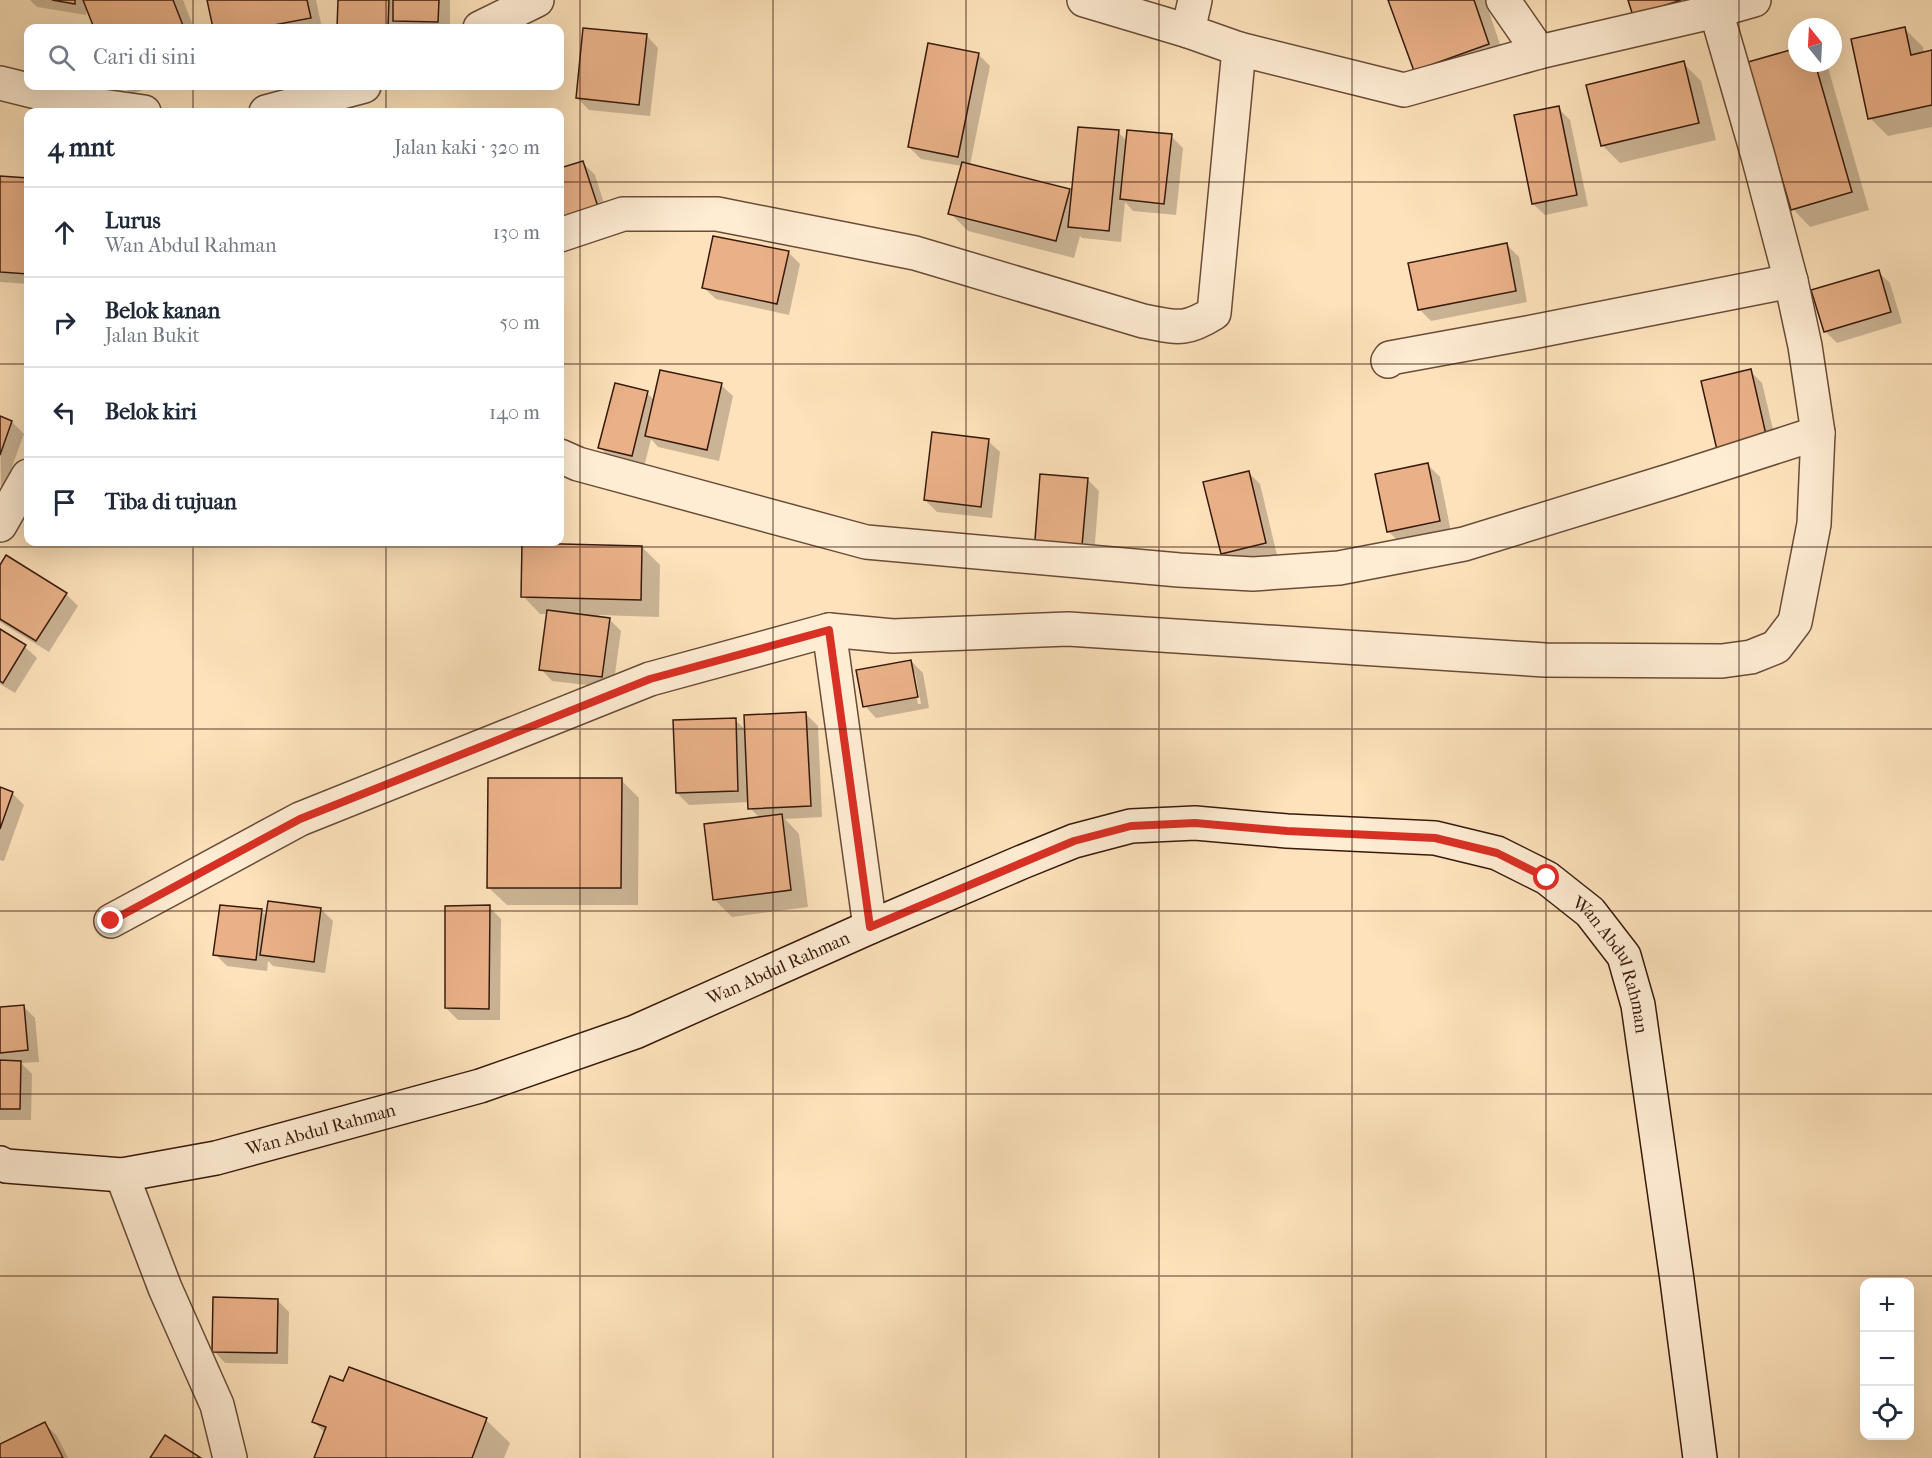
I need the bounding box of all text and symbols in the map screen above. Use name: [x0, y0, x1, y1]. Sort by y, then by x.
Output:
north arrow: [1788, 18, 1842, 72]
search box: [24, 24, 564, 90]
icon: search: [45, 41, 78, 74]
text: Cari di sini: [93, 44, 196, 70]
text: 4 mnt: [48, 132, 115, 163]
text: Jalan kaki · 320 m: [394, 136, 540, 159]
text: Lurus: [105, 208, 161, 234]
icon: ahead: [48, 216, 81, 249]
text: 130 m: [493, 221, 540, 244]
text: Wan Abdul Rahman: [105, 234, 277, 257]
text: Belok kanan: [105, 298, 220, 324]
icon: right: [48, 306, 81, 339]
text: 50 m: [499, 311, 540, 334]
text: Jalan Bukit: [105, 324, 200, 347]
icon: left: [48, 396, 81, 429]
text: Belok kiri: [105, 399, 197, 425]
text: 140 m: [489, 401, 540, 424]
icon: arrive: [48, 486, 81, 519]
text: Tiba di tujuan: [105, 489, 237, 515]
route start: [1533, 864, 1559, 890]
street label: Wan Abdul Rahman: [1567, 891, 1652, 1035]
route end: [97, 907, 123, 933]
street label: Wan Abdul Rahman: [702, 927, 853, 1010]
street label: Wan Abdul Rahman: [242, 1099, 398, 1160]
map controls: [1860, 1278, 1914, 1440]
button: +: [1860, 1278, 1914, 1332]
button: −: [1860, 1332, 1914, 1386]
button: locate: [1860, 1386, 1914, 1440]

